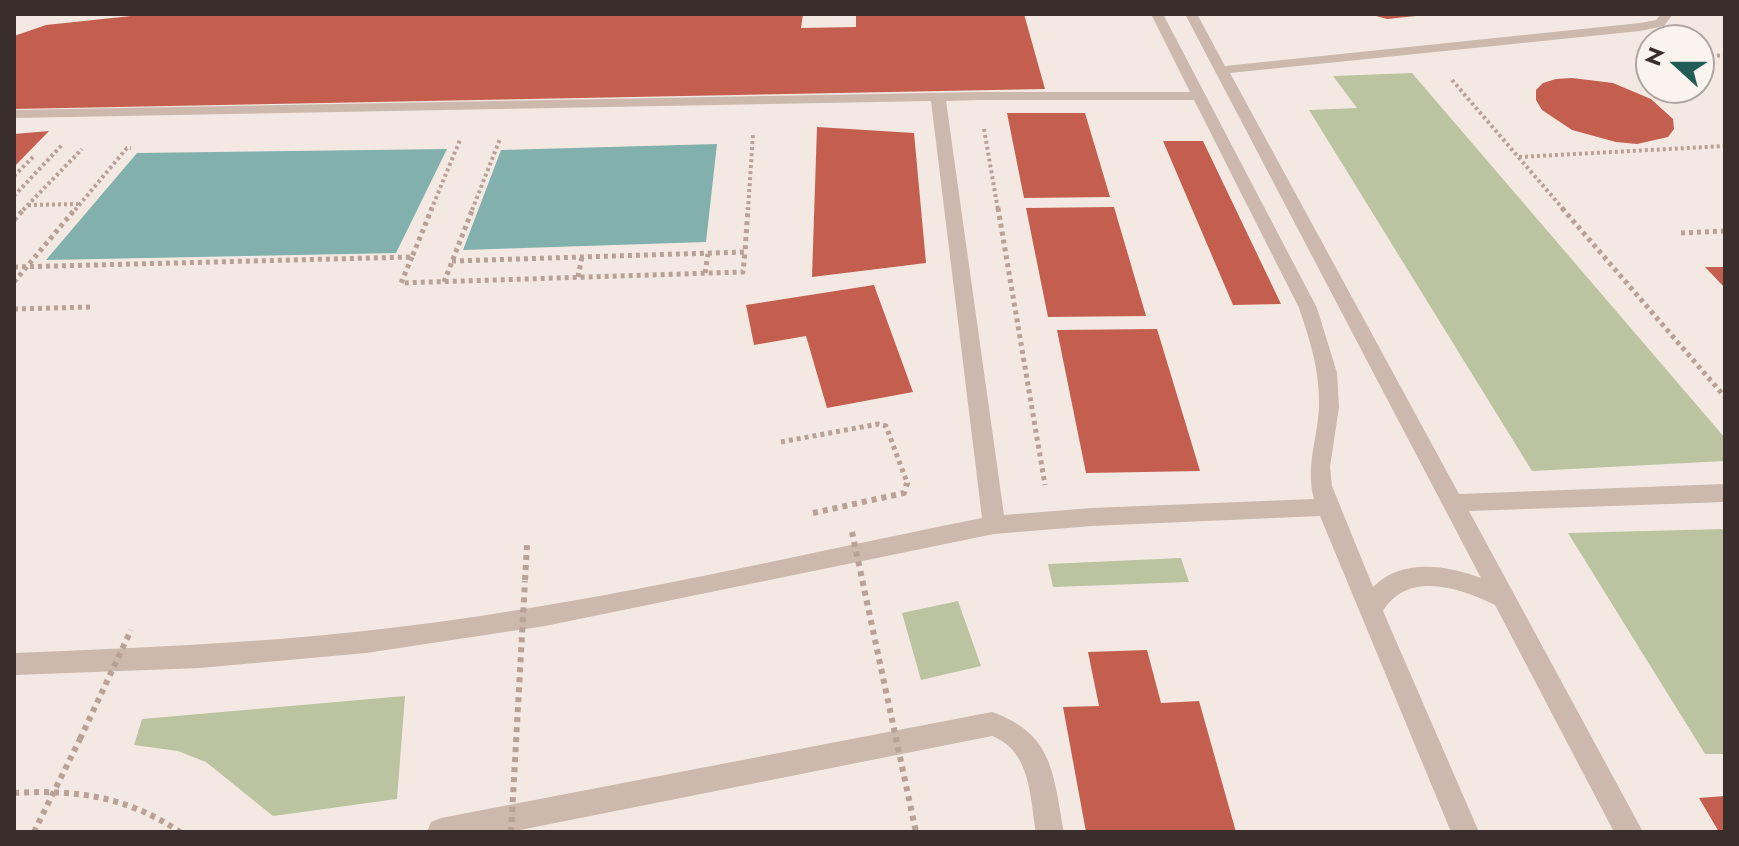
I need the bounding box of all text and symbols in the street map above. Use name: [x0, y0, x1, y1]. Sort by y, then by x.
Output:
north arrow: [1635, 24, 1715, 104]
text: N: [1636, 42, 1673, 70]

